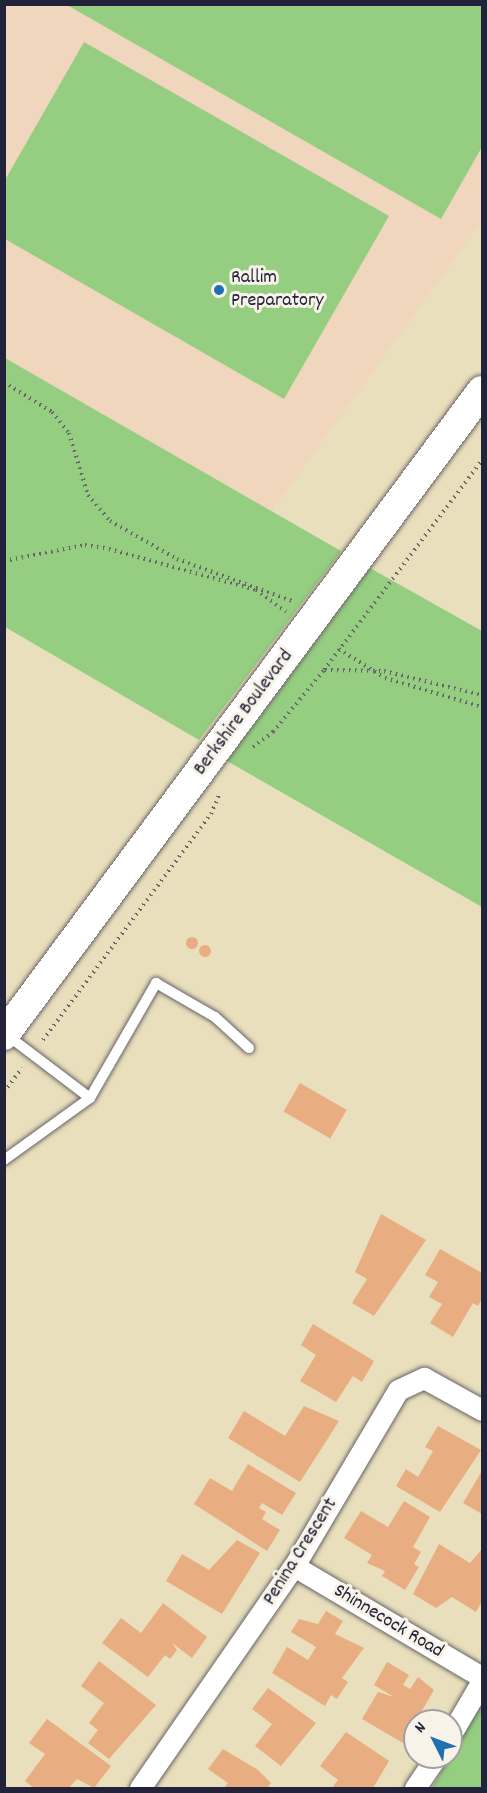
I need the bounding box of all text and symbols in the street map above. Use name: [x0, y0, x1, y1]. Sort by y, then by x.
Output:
place label: Rallim Preparatory: [231, 266, 323, 313]
marker: Rallim Preparatory: [212, 283, 226, 297]
street label: Berkshire Boulevard: [189, 645, 299, 781]
street label: Penina Crescent: [259, 1494, 343, 1610]
street label: Shinnecock Road: [329, 1580, 447, 1664]
north arrow: [403, 1709, 463, 1769]
text: N: [410, 1717, 432, 1739]

